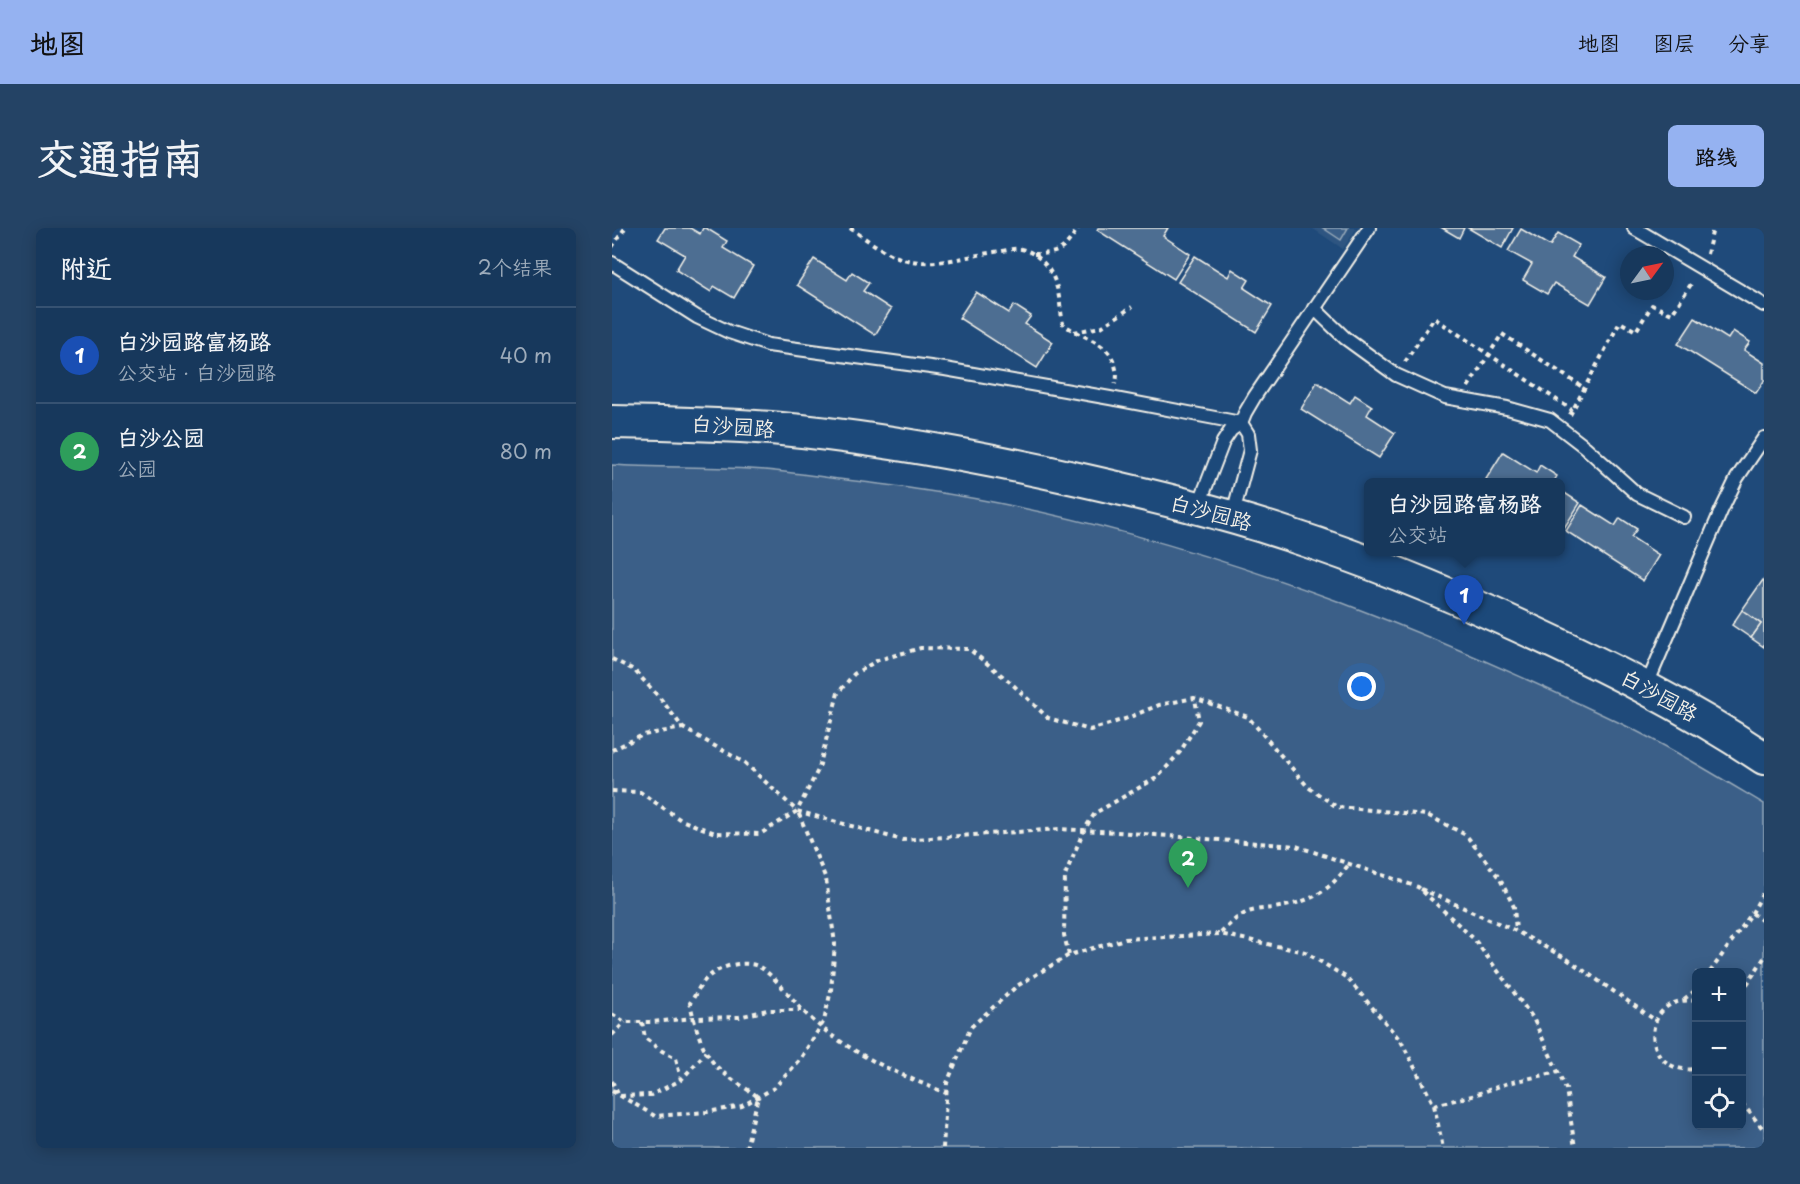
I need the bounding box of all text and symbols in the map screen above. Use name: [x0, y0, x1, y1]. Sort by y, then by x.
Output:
text: 地图: [30, 21, 86, 64]
text: 地图: [1578, 26, 1620, 58]
text: 图层: [1653, 26, 1695, 58]
text: 分享: [1728, 26, 1770, 58]
text: 交通指南: [36, 125, 204, 188]
button: 路线: [1668, 125, 1764, 187]
north arrow: [1620, 246, 1674, 300]
text: 附近: [60, 248, 112, 287]
text: 2个结果: [478, 252, 552, 282]
text: 白沙园路富杨路: [117, 324, 271, 357]
text: 1: [75, 340, 84, 370]
text: 40 m: [500, 340, 552, 370]
text: 公交站 · 白沙园路: [117, 357, 276, 387]
street label: 白沙园路: [690, 406, 776, 444]
text: 白沙公园: [117, 420, 205, 453]
text: 2: [72, 436, 87, 466]
text: 80 m: [500, 436, 552, 466]
text: 公园: [117, 453, 157, 483]
popup: [1364, 478, 1565, 556]
street label: 白沙园路: [1167, 485, 1256, 537]
text: 白沙园路富杨路: [1387, 486, 1542, 519]
text: 公交站: [1387, 519, 1447, 549]
pin: 1: [1444, 576, 1484, 625]
street label: 白沙园路: [1615, 660, 1704, 729]
your location: [1347, 672, 1376, 701]
pin: 2: [1168, 838, 1208, 888]
map controls: [1692, 968, 1746, 1130]
button: +: [1692, 968, 1746, 1022]
button: −: [1692, 1022, 1746, 1076]
button: locate: [1692, 1076, 1746, 1130]

